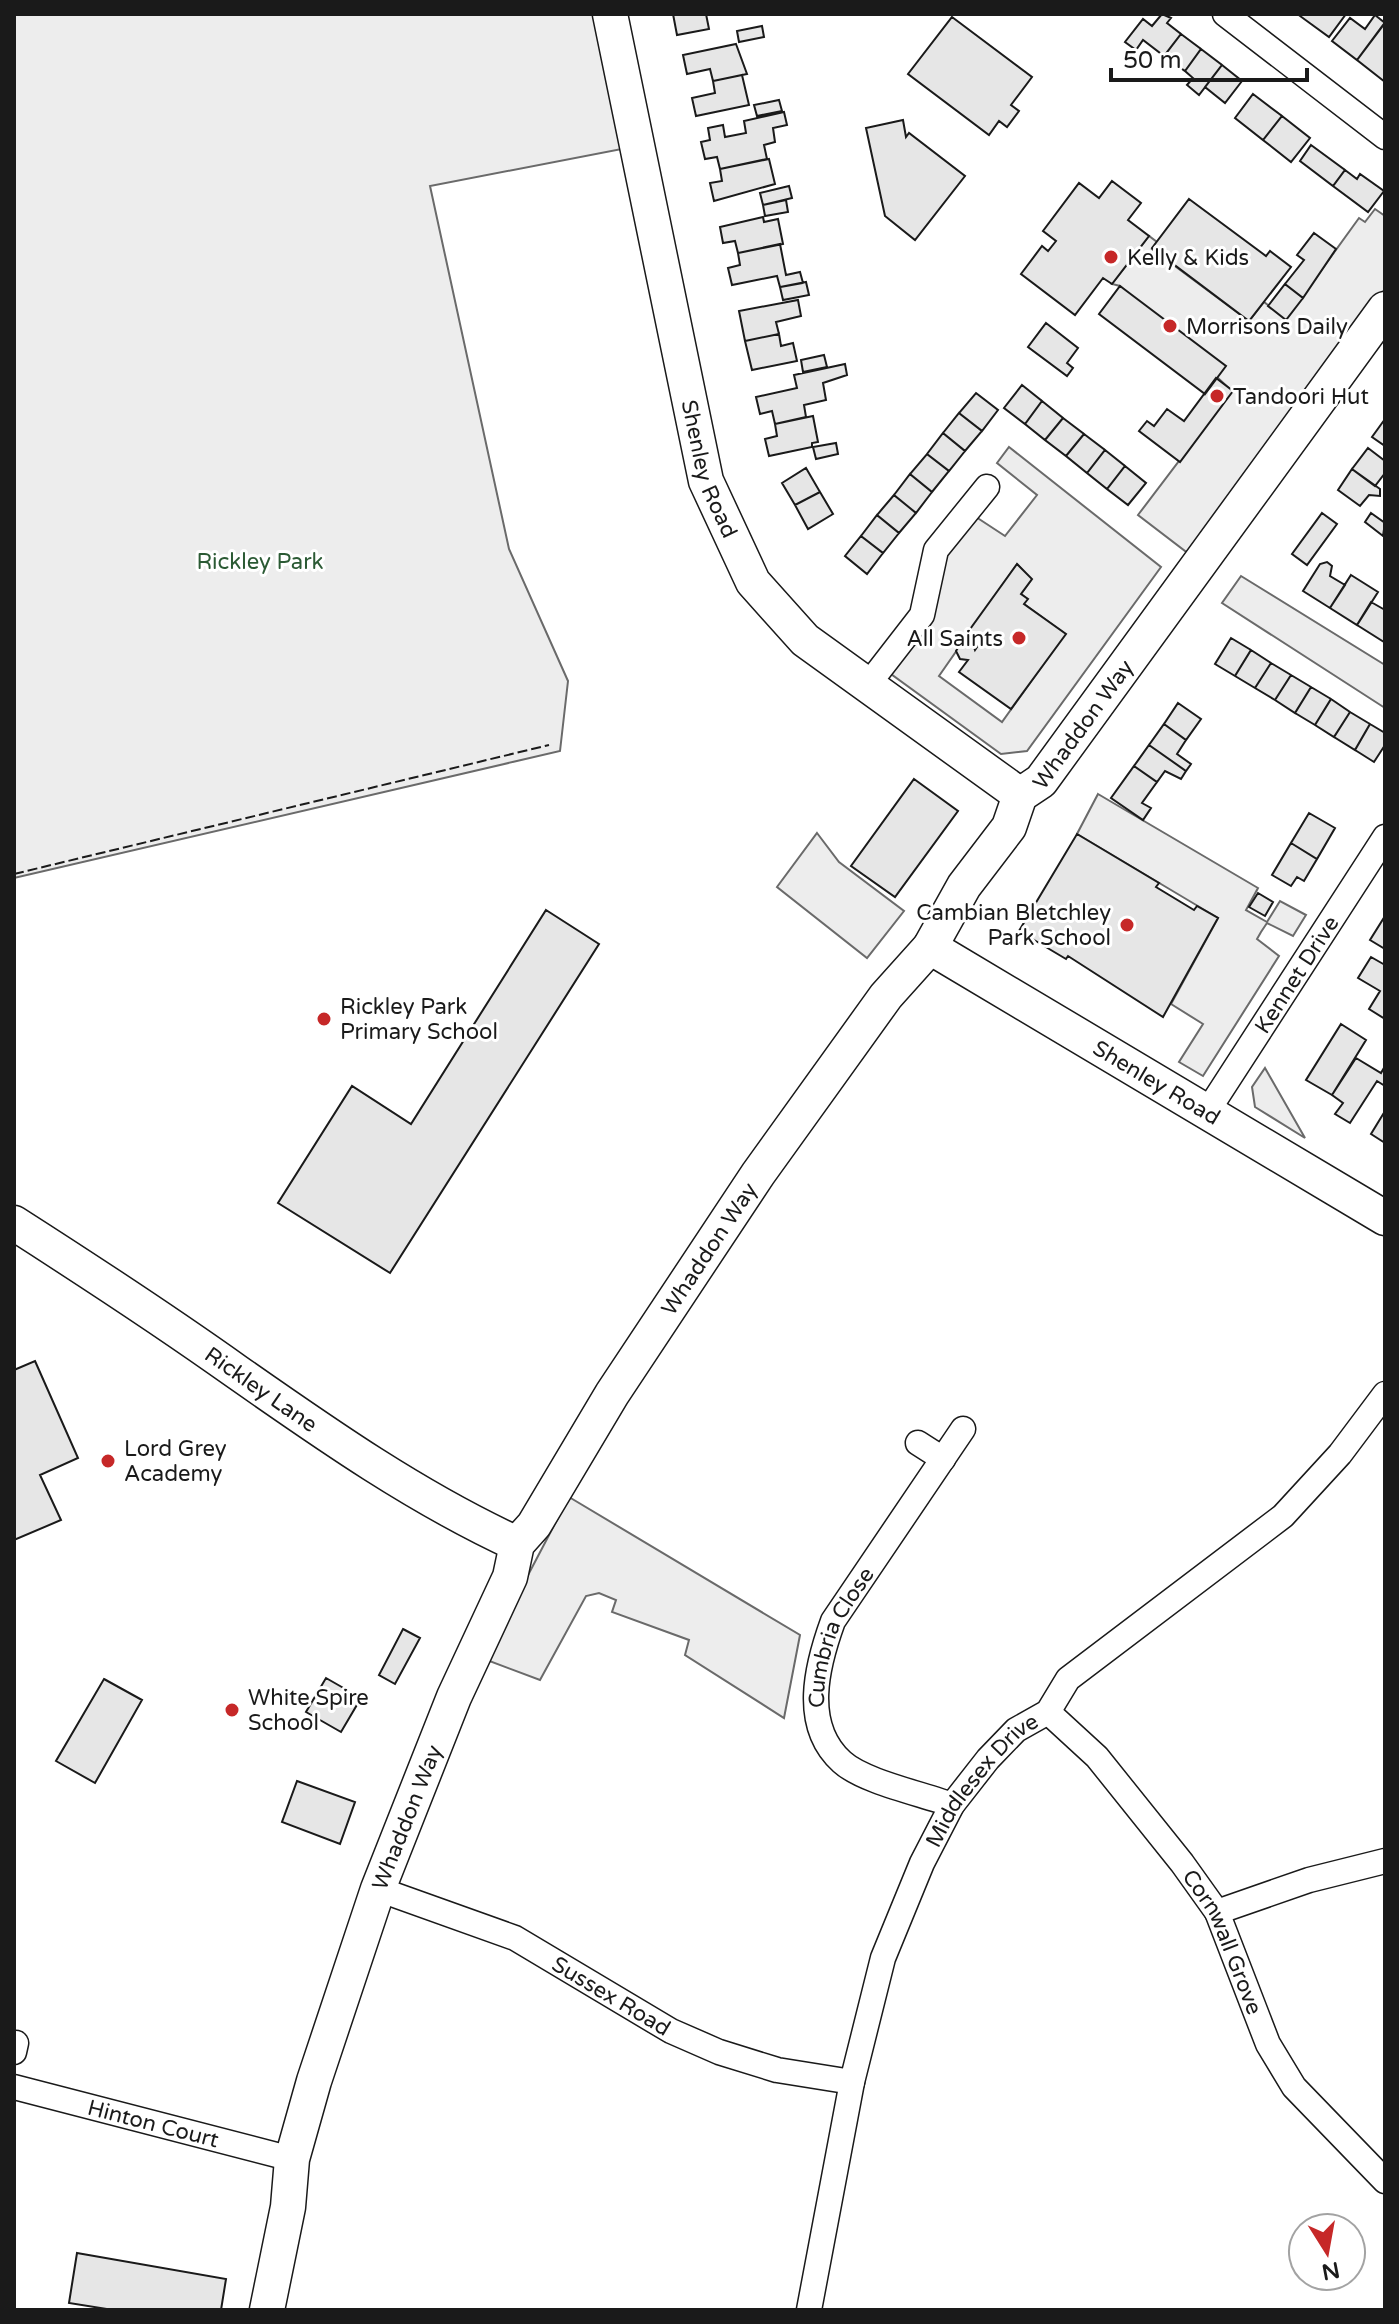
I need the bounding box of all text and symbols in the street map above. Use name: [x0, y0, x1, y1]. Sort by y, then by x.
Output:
scale bar: [1111, 32, 1307, 82]
text: 50 m: [1123, 46, 1181, 75]
place label: Kelly & Kids: [1127, 245, 1249, 271]
marker: Kelly & Kids: [1102, 248, 1120, 266]
place label: Morrisons Daily: [1186, 314, 1348, 340]
marker: Morrisons Daily: [1161, 317, 1179, 335]
place label: Tandoori Hut: [1233, 384, 1369, 410]
marker: Tandoori Hut: [1208, 387, 1226, 405]
street label: Shenley Road: [676, 398, 743, 542]
park label: Rickley Park: [196, 549, 324, 575]
place label: All Saints: [907, 626, 1003, 652]
marker: All Saints: [1010, 629, 1028, 647]
street label: Whaddon Way: [1028, 655, 1139, 794]
place label: Cambian Bletchley Park School: [916, 900, 1111, 951]
street label: Kennet Drive: [1249, 911, 1344, 1039]
marker: Cambian Bletchley Park School: [1118, 916, 1136, 934]
place label: Rickley Park Primary School: [340, 994, 498, 1045]
marker: Rickley Park Primary School: [315, 1010, 333, 1028]
street label: Shenley Road: [1088, 1035, 1225, 1131]
street label: Whaddon Way: [656, 1178, 763, 1320]
street label: Rickley Lane: [200, 1342, 322, 1438]
place label: Lord Grey Academy: [124, 1436, 227, 1487]
marker: Lord Grey Academy: [99, 1452, 117, 1470]
street label: Cumbria Close: [804, 1562, 880, 1708]
place label: White Spire School: [248, 1685, 369, 1736]
marker: White Spire School: [223, 1701, 241, 1719]
street label: Middlesex Drive: [921, 1708, 1043, 1852]
street label: Whaddon Way: [367, 1741, 448, 1894]
street label: Cornwall Grove: [1177, 1865, 1267, 2018]
street label: Sussex Road: [547, 1951, 675, 2042]
street label: Hinton Court: [85, 2095, 221, 2154]
north arrow: [1287, 2212, 1367, 2292]
text: N: [1319, 2256, 1342, 2285]

